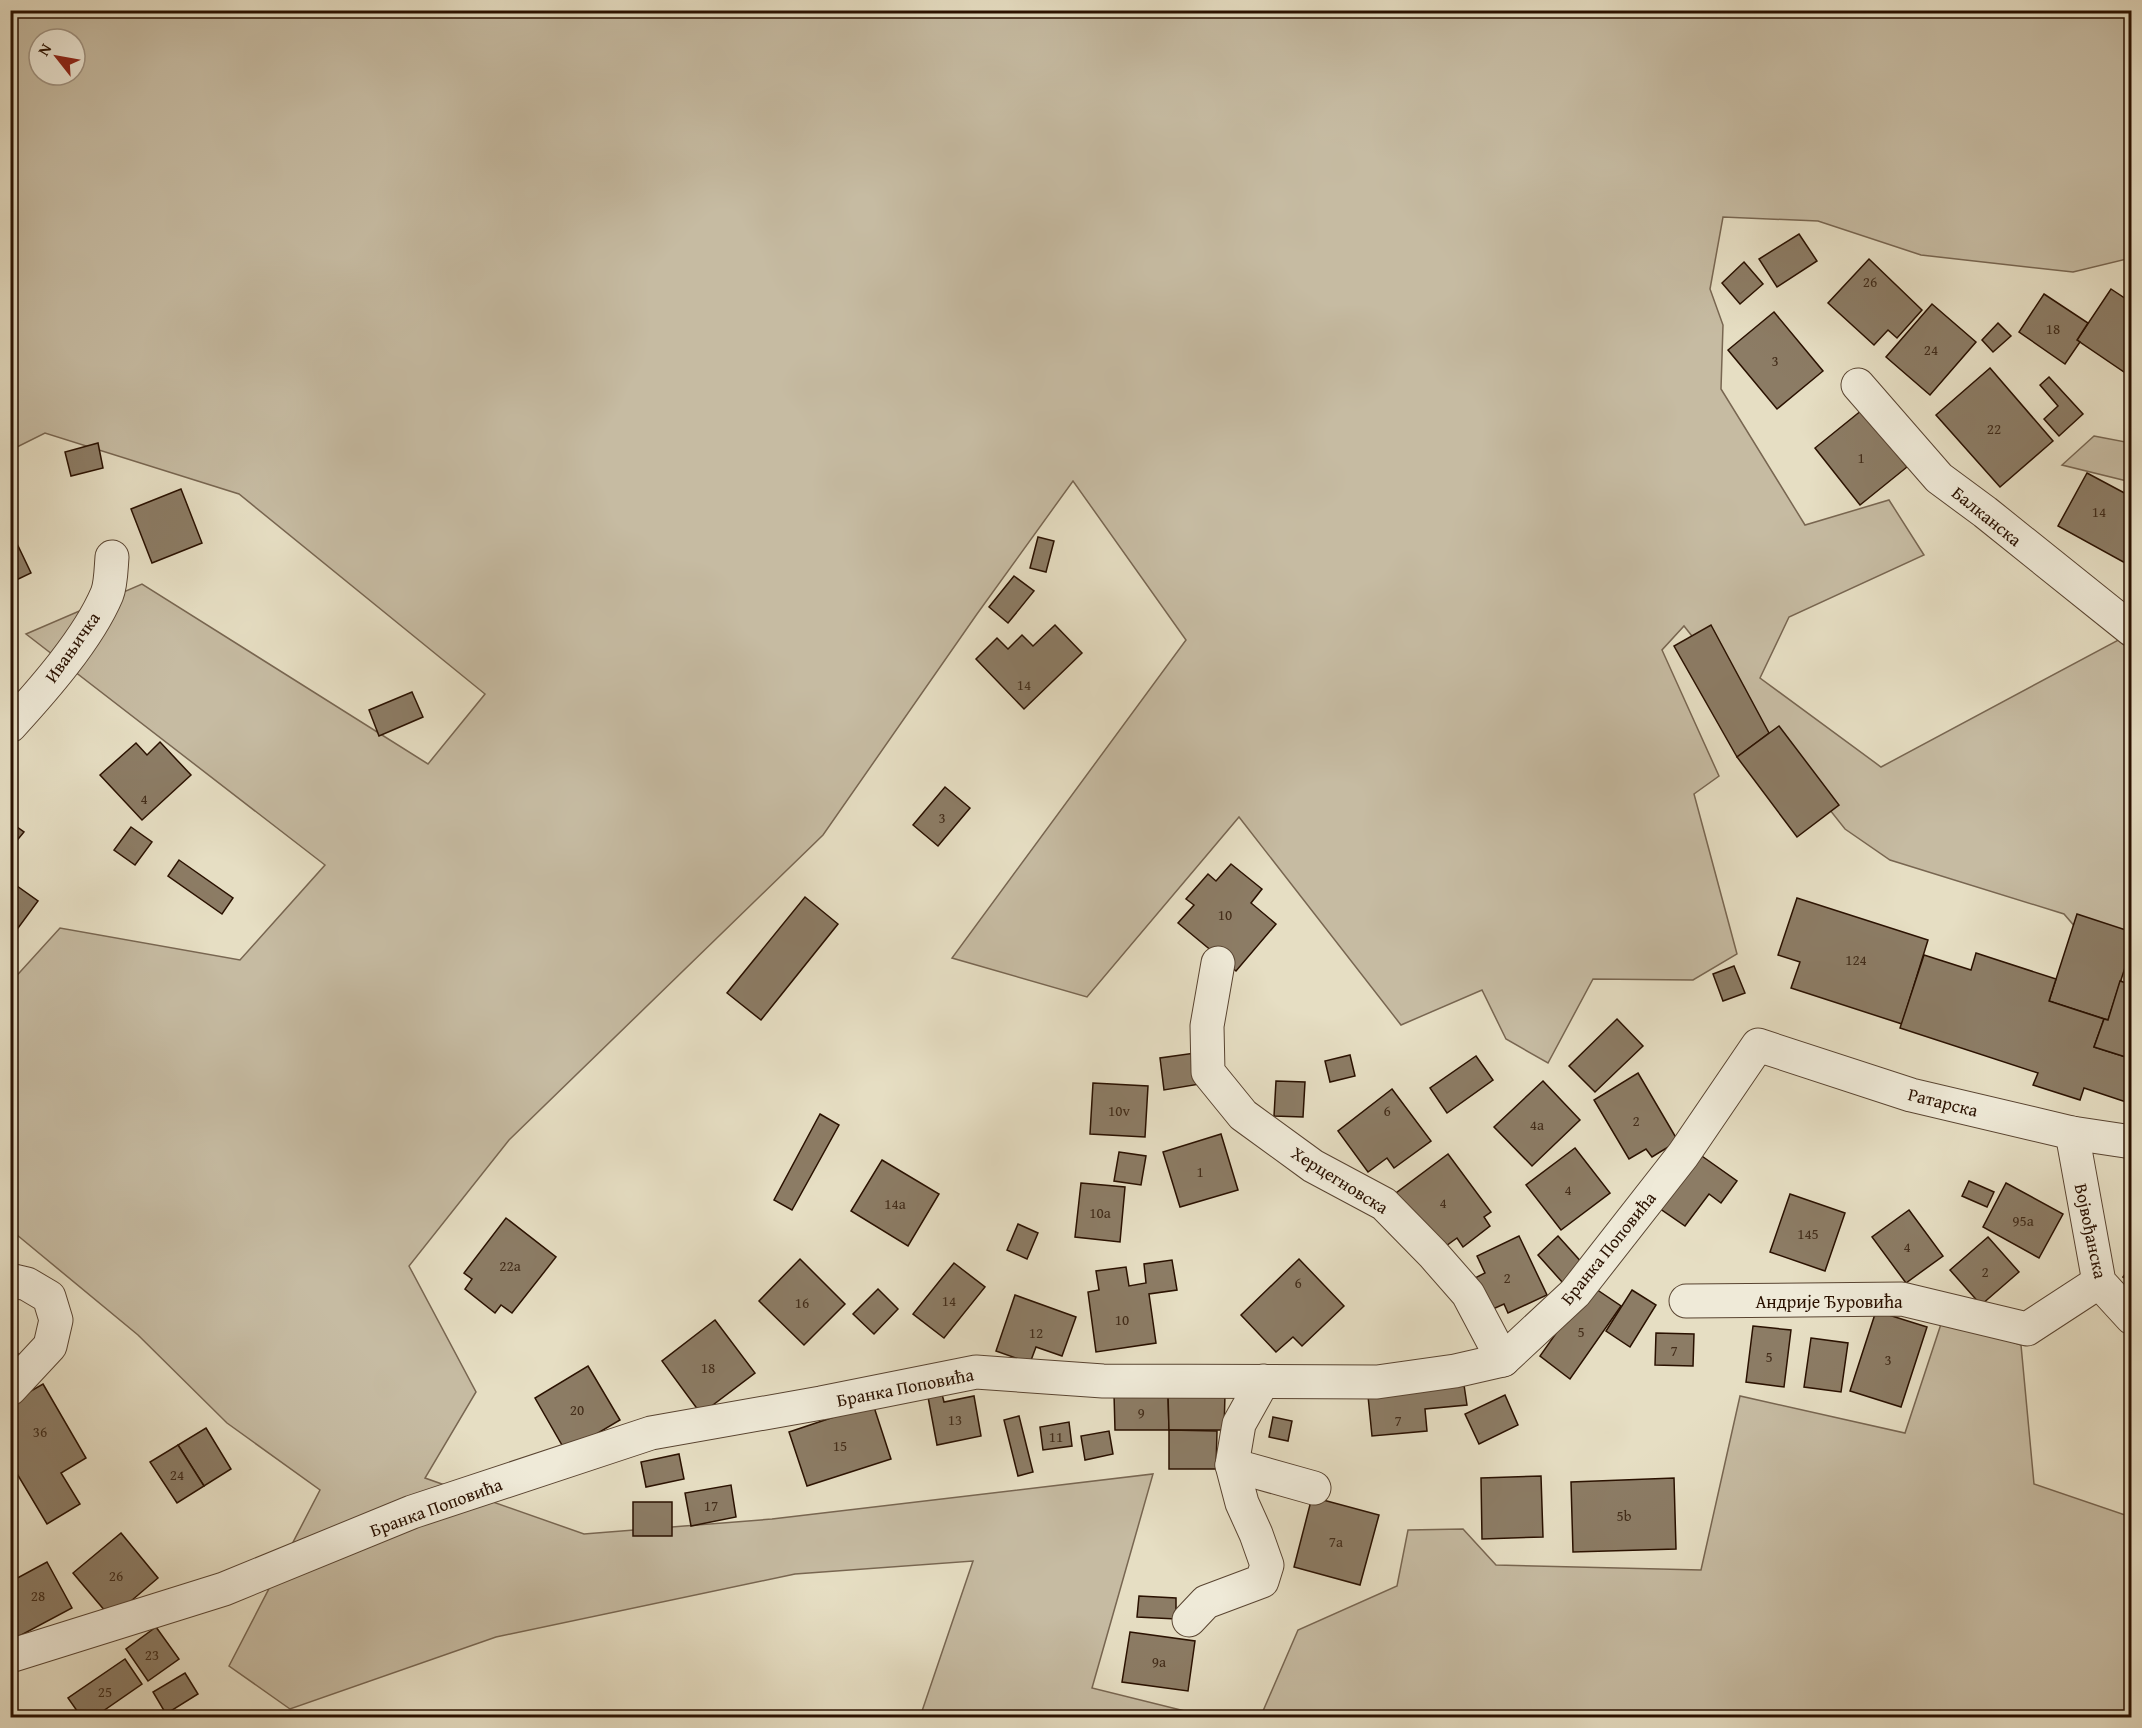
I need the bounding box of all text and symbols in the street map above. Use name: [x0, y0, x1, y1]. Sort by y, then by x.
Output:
north arrow: [27, 27, 87, 87]
text: N: [31, 38, 57, 60]
house number: 26: [1863, 271, 1877, 292]
house number: 18: [2046, 318, 2060, 339]
house number: 24: [1924, 339, 1938, 360]
house number: 3: [1771, 350, 1779, 371]
house number: 22: [1987, 418, 2001, 439]
house number: 1: [1857, 447, 1865, 468]
street label: Балканска: [1946, 479, 2028, 553]
house number: 14: [2092, 501, 2106, 522]
street label: Ивањичка: [38, 606, 107, 688]
house number: 14: [1017, 674, 1031, 695]
house number: 4: [140, 788, 148, 809]
house number: 3: [938, 807, 946, 828]
house number: 10: [1218, 904, 1232, 925]
house number: 124: [1845, 949, 1867, 970]
street label: Ратарска: [1905, 1080, 1981, 1124]
house number: 10v: [1108, 1100, 1130, 1121]
house number: 6: [1383, 1100, 1391, 1121]
house number: 2: [1632, 1110, 1640, 1131]
house number: 4a: [1530, 1114, 1544, 1135]
street label: Херцегновска: [1286, 1139, 1394, 1221]
house number: 1: [1196, 1161, 1204, 1182]
house number: 4: [1564, 1179, 1572, 1200]
street label: Војвођанска: [2068, 1181, 2114, 1282]
street label: Бранка Поповића: [1554, 1185, 1663, 1311]
house number: 4: [1439, 1192, 1447, 1213]
house number: 14a: [884, 1193, 906, 1214]
house number: 10a: [1089, 1202, 1111, 1223]
house number: 95a: [2012, 1210, 2034, 1231]
house number: 145: [1797, 1223, 1819, 1244]
house number: 4: [1903, 1236, 1911, 1257]
house number: 22a: [499, 1255, 521, 1276]
house number: 2: [1981, 1261, 1989, 1282]
house number: 2: [1503, 1267, 1511, 1288]
house number: 6: [1294, 1272, 1302, 1293]
street label: Андрије Ђуровића: [1755, 1288, 1903, 1315]
house number: 14: [942, 1290, 956, 1311]
house number: 16: [795, 1292, 809, 1313]
house number: 10: [1115, 1309, 1129, 1330]
house number: 5: [1577, 1321, 1585, 1342]
house number: 12: [1029, 1322, 1043, 1343]
house number: 7: [1670, 1340, 1678, 1361]
house number: 5: [1765, 1346, 1773, 1367]
house number: 3: [1884, 1349, 1892, 1370]
house number: 18: [701, 1357, 715, 1378]
street label: Бранка Поповића: [834, 1360, 976, 1414]
house number: 20: [570, 1399, 584, 1420]
house number: 9: [1137, 1402, 1145, 1423]
house number: 13: [948, 1409, 962, 1430]
house number: 7: [1394, 1410, 1402, 1431]
house number: 36: [33, 1421, 47, 1442]
house number: 11: [1049, 1426, 1063, 1447]
house number: 15: [833, 1435, 847, 1456]
house number: 24: [170, 1464, 184, 1485]
street label: Бранка Поповића: [366, 1470, 506, 1543]
house number: 17: [704, 1495, 718, 1516]
house number: 5b: [1617, 1505, 1632, 1526]
house number: 7a: [1329, 1531, 1343, 1552]
house number: 26: [109, 1565, 123, 1586]
house number: 28: [31, 1585, 45, 1606]
house number: 23: [145, 1644, 159, 1665]
house number: 9a: [1152, 1651, 1166, 1672]
house number: 25: [98, 1681, 112, 1702]

